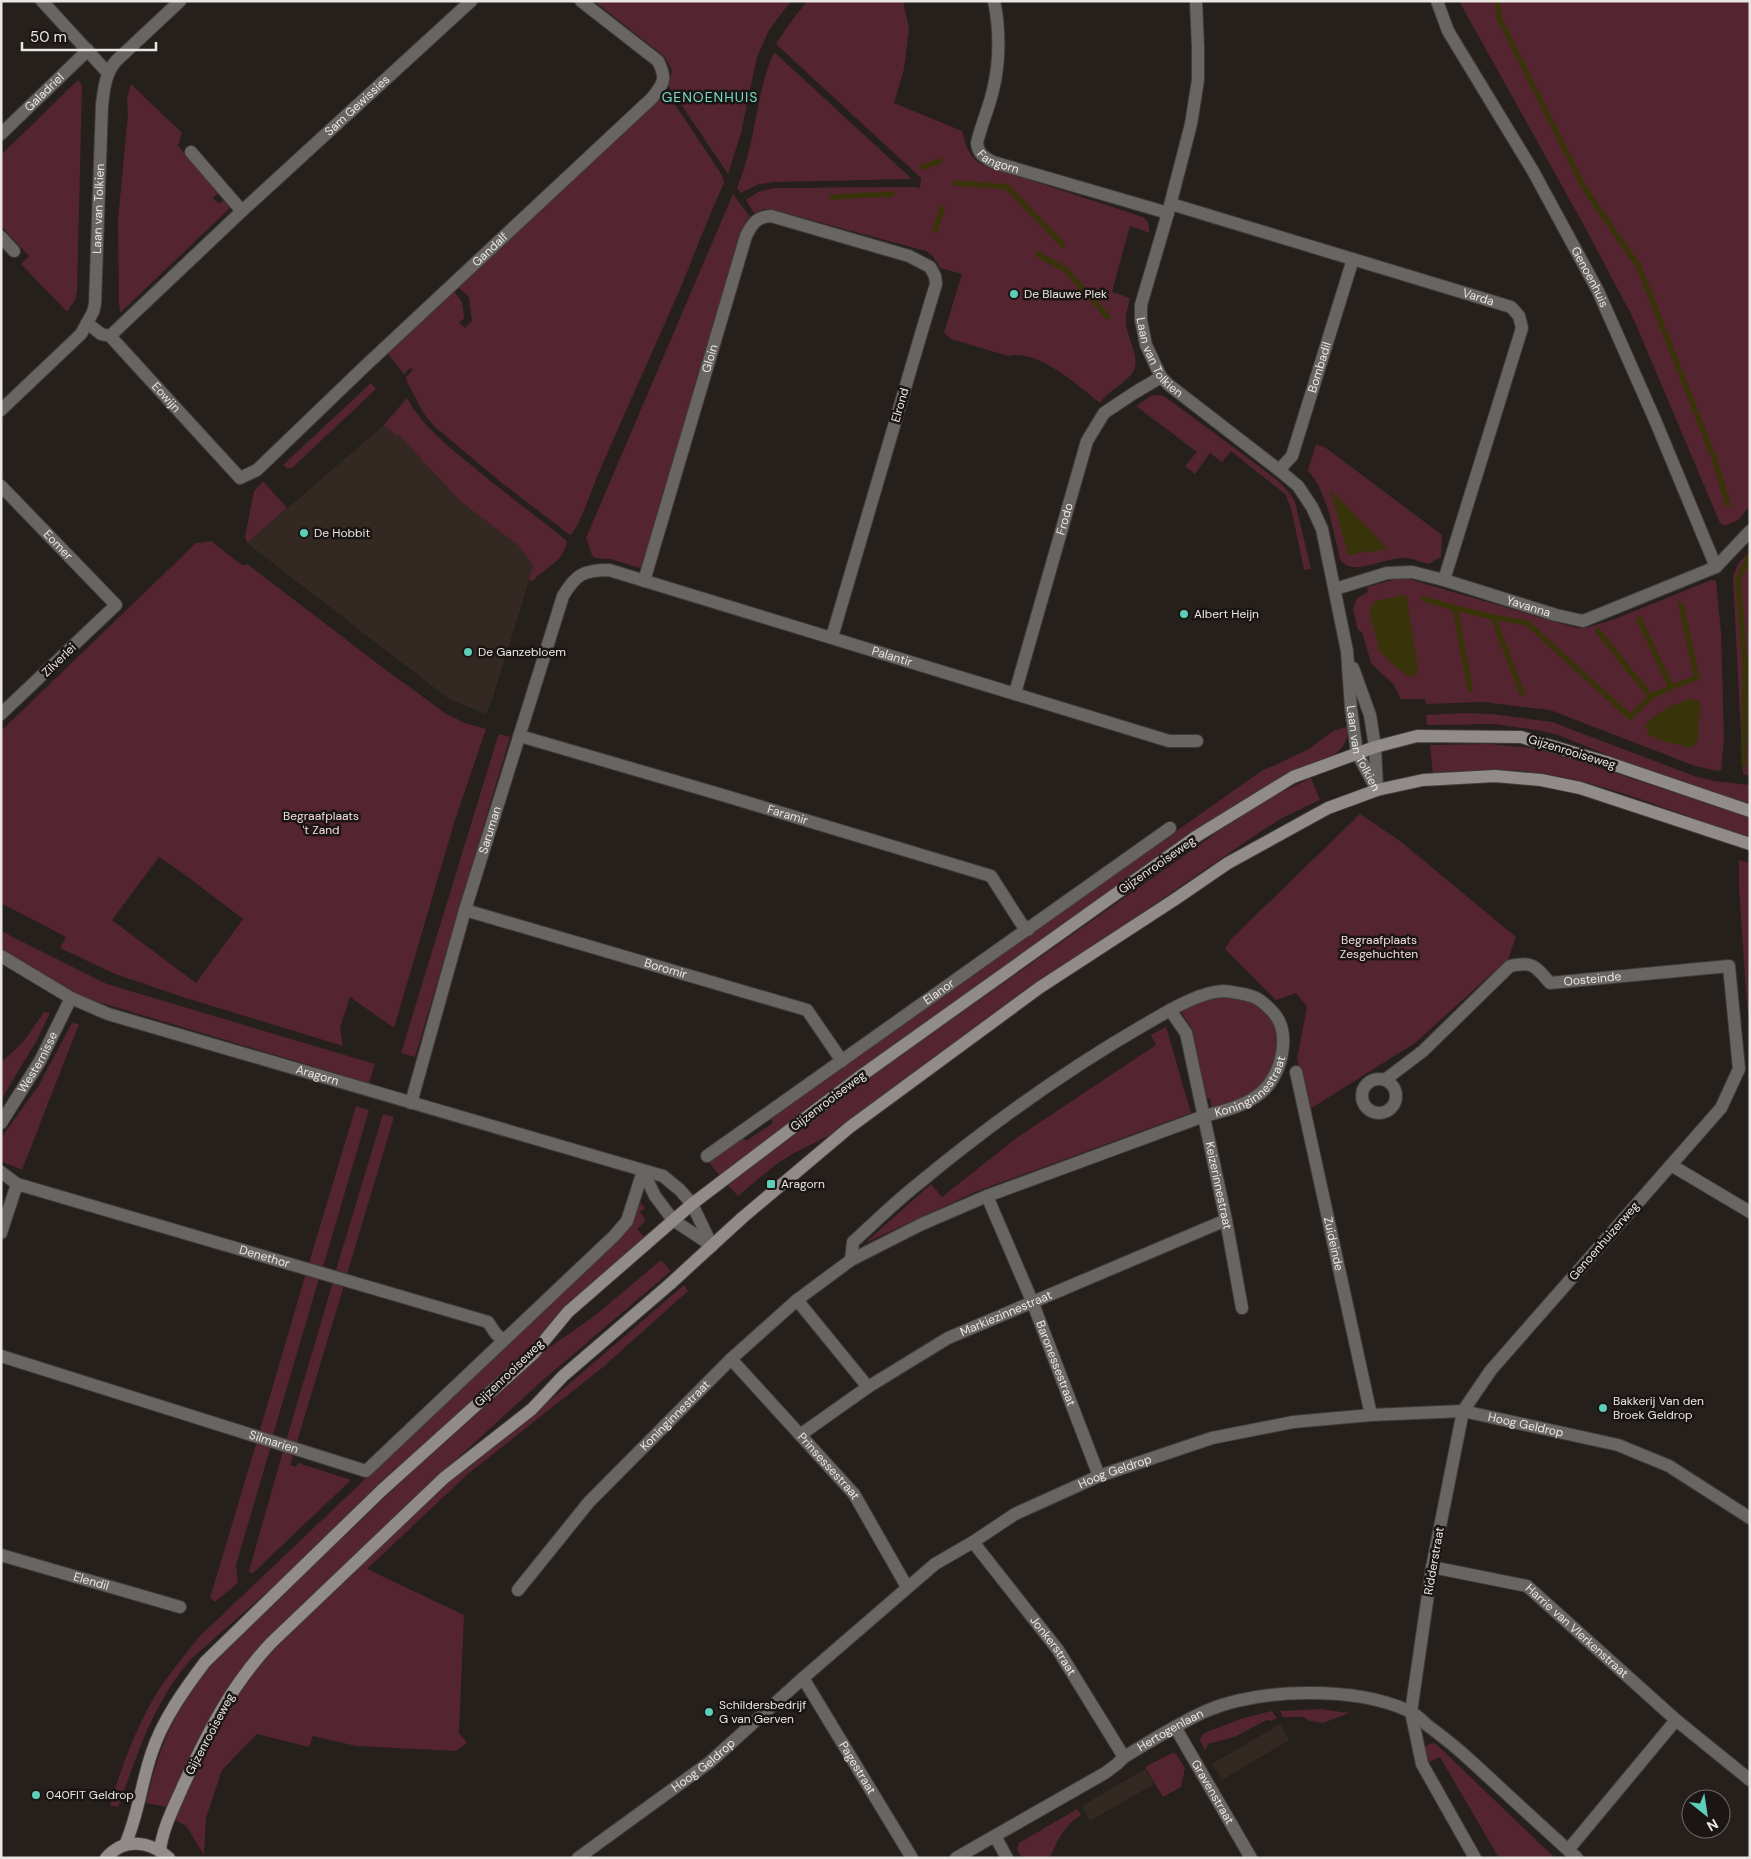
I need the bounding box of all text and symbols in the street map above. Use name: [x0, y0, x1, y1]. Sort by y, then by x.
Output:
scale bar: [22, 20, 156, 52]
text: 50 m: [30, 27, 67, 47]
street label: Galadriel: [21, 69, 67, 115]
street label: Sam Gewissies: [321, 71, 393, 139]
district label: GENOENHUIS: [662, 88, 758, 106]
street label: Fangorn: [973, 146, 1021, 177]
street label: Laan van Tolkien: [89, 163, 108, 254]
street label: Gandalf: [469, 229, 511, 270]
street label: Genoenhuis: [1567, 244, 1612, 310]
street label: Varda: [1460, 285, 1496, 309]
place label: De Blauwe Plek: [1024, 286, 1107, 302]
marker: De Blauwe Plek: [1008, 288, 1020, 300]
street label: Laan van Tolkien: [1133, 316, 1186, 401]
street label: Bombadil: [1304, 340, 1335, 395]
street label: Gloin: [698, 342, 722, 375]
street label: Eowijn: [148, 379, 184, 416]
street label: Elrond: [887, 386, 913, 424]
street label: Frodo: [1053, 501, 1077, 537]
place label: De Hobbit: [314, 525, 370, 541]
street label: Eomer: [40, 527, 77, 564]
marker: De Hobbit: [298, 527, 310, 539]
street label: Yavanna: [1505, 592, 1553, 621]
place label: Albert Heijn: [1194, 606, 1259, 622]
marker: Albert Heijn: [1178, 608, 1190, 620]
street label: Zilverlei: [38, 640, 80, 680]
street label: Palantir: [870, 643, 915, 670]
place label: De Ganzebloem: [478, 644, 566, 660]
marker: De Ganzebloem: [462, 646, 474, 658]
street label: Laan van Tolkien: [1343, 704, 1384, 794]
street label: Gijzenrooiseweg: [1526, 731, 1618, 773]
street label: Faramir: [765, 801, 810, 829]
street label: Saruman: [475, 804, 505, 856]
park label: Begraafplaats 't Zand: [283, 808, 359, 838]
street label: Gijzenrooiseweg: [1115, 832, 1199, 897]
park label: Begraafplaats Zesgehuchten: [1340, 932, 1418, 962]
street label: Boromir: [642, 955, 689, 983]
street label: Oosteinde: [1563, 968, 1622, 990]
street label: Elanor: [920, 975, 958, 1008]
street label: Westernisse: [14, 1029, 61, 1096]
street label: Koninginnestraat: [1213, 1054, 1289, 1121]
street label: Aragorn: [294, 1061, 341, 1089]
street label: Gijzenrooiseweg: [787, 1067, 869, 1135]
street label: Keizerinnestraat: [1201, 1140, 1236, 1231]
place label: Aragorn: [781, 1176, 825, 1192]
marker: Aragorn: [765, 1178, 777, 1190]
street label: Genoenhuizerweg: [1565, 1198, 1643, 1284]
street label: Zuideinde: [1320, 1215, 1347, 1273]
street label: Denethor: [237, 1242, 292, 1272]
street label: Markiezinnestraat: [958, 1287, 1055, 1340]
street label: Baronessestraat: [1032, 1318, 1080, 1409]
street label: Gijzenrooiseweg: [471, 1336, 547, 1410]
street label: Koninginnestraat: [636, 1377, 714, 1454]
place label: Bakkerij Van den Broek Geldrop: [1613, 1393, 1704, 1423]
marker: Bakkerij Van den Broek Geldrop: [1597, 1402, 1609, 1414]
street label: Hoog Geldrop: [1486, 1409, 1565, 1441]
street label: Silmarien: [247, 1427, 301, 1457]
street label: Prinsessestraat: [794, 1429, 864, 1503]
street label: Hoog Geldrop: [1076, 1451, 1154, 1492]
street label: Ridderstraat: [1420, 1525, 1448, 1596]
street label: Elendil: [72, 1568, 111, 1594]
street label: Harrie van Vlerkenstraat: [1522, 1580, 1632, 1682]
street label: Jonkerstraat: [1026, 1613, 1080, 1679]
street label: Gijzenrooiseweg: [182, 1690, 238, 1778]
place label: Schildersbedrijf G van Gerven: [719, 1697, 806, 1727]
street label: Hertogenlaan: [1134, 1705, 1206, 1755]
marker: Schildersbedrijf G van Gerven: [703, 1706, 715, 1718]
street label: Hoog Geldrop: [668, 1735, 739, 1795]
street label: Pagestraat: [835, 1738, 880, 1797]
street label: Gravenstraat: [1188, 1757, 1238, 1827]
place label: 040FIT Geldrop: [46, 1787, 134, 1803]
marker: 040FIT Geldrop: [30, 1789, 42, 1801]
north arrow: [1681, 1789, 1731, 1839]
text: N: [1704, 1815, 1721, 1836]

